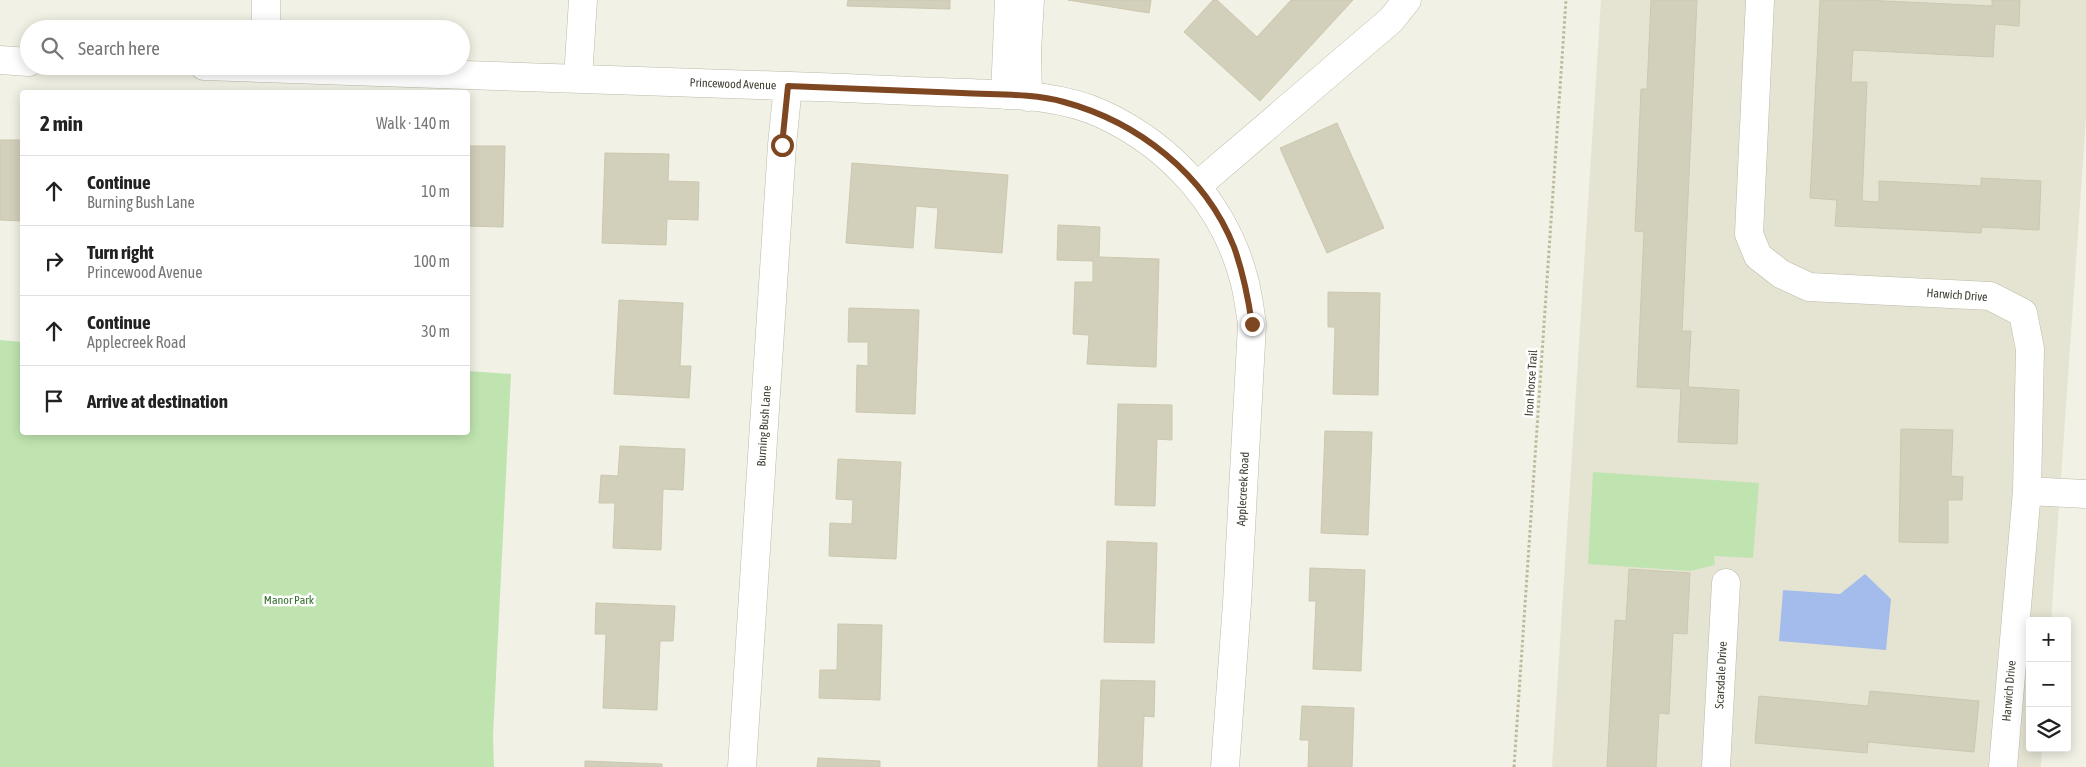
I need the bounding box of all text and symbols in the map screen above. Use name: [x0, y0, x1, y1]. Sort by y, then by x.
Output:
search box: [20, 20, 470, 75]
icon: search: [38, 34, 66, 62]
text: Search here: [78, 37, 160, 59]
street label: Princewood Avenue: [689, 75, 777, 93]
text: 2 min: [40, 111, 83, 135]
text: Walk · 140 m: [376, 114, 450, 132]
route start: [771, 134, 794, 157]
text: Continue: [87, 171, 151, 193]
icon: ahead: [40, 177, 68, 205]
text: 10 m: [421, 182, 450, 200]
text: Burning Bush Lane: [87, 193, 195, 211]
text: Turn right: [87, 241, 154, 263]
icon: right: [40, 247, 68, 275]
text: 100 m: [414, 252, 450, 270]
text: Princewood Avenue: [87, 263, 203, 281]
street label: Harwich Drive: [1926, 286, 1988, 304]
text: Continue: [87, 311, 151, 333]
route end: [1241, 313, 1264, 336]
icon: ahead: [40, 317, 68, 345]
text: 30 m: [421, 322, 450, 340]
text: Applecreek Road: [87, 333, 186, 351]
street label: Iron Horse Trail: [1522, 349, 1540, 417]
street label: Burning Bush Lane: [754, 385, 774, 467]
icon: arrive: [40, 387, 68, 415]
text: Arrive at destination: [87, 390, 228, 412]
street label: Applecreek Road: [1234, 452, 1252, 526]
park label: Manor Park: [264, 593, 315, 607]
map controls: [2026, 617, 2071, 752]
button: +: [2026, 617, 2071, 662]
street label: Scarsdale Drive: [1712, 641, 1730, 709]
street label: Harwich Drive: [1999, 660, 2019, 722]
button: −: [2026, 662, 2071, 707]
button: layers: [2026, 707, 2071, 752]

